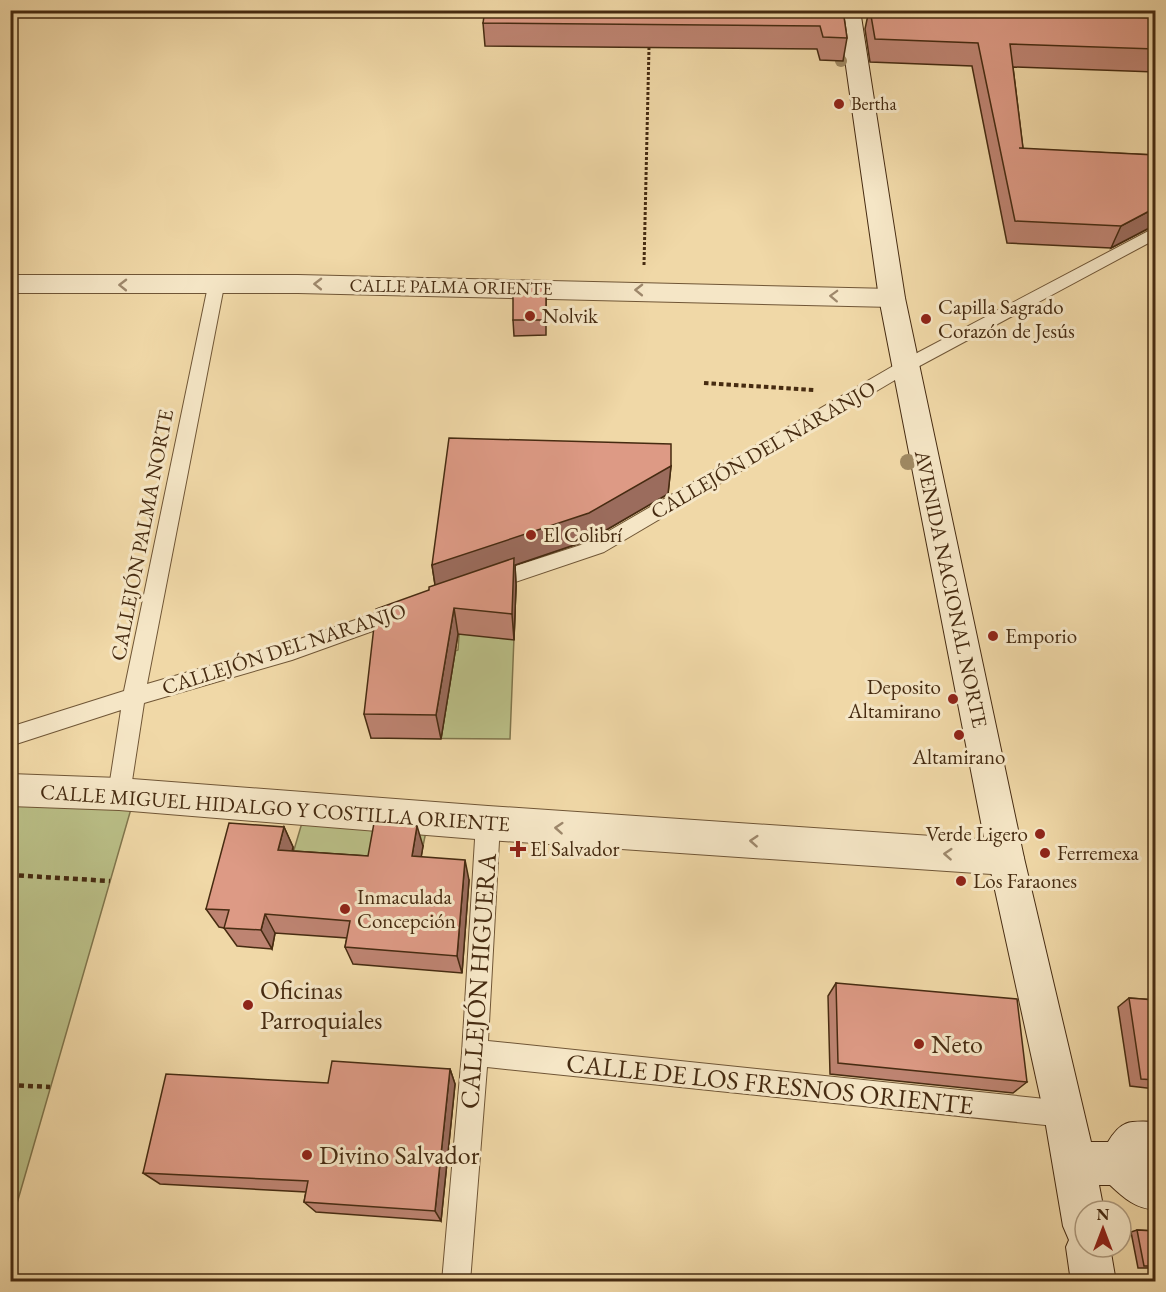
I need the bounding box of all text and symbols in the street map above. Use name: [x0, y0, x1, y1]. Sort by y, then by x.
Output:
place label: Bertha: [851, 92, 898, 115]
marker: Bertha: [832, 97, 846, 111]
street label: CALLE PALMA ORIENTE: [349, 273, 553, 300]
one-way arrow: [313, 278, 322, 291]
one-way arrow: [118, 279, 127, 291]
one-way arrow: [634, 284, 643, 296]
one-way arrow: [829, 289, 838, 302]
place label: Capilla Sagrado Corazón de Jesús: [938, 293, 1075, 344]
place label: Nolvik: [542, 302, 599, 329]
marker: Nolvik: [523, 309, 537, 323]
marker: Capilla Sagrado Corazón de Jesús: [919, 312, 933, 326]
street label: CALLEJÓN DEL NARANJO: [645, 374, 880, 525]
street label: CALLEJÓN PALMA NORTE: [104, 407, 179, 663]
street label: AVENIDA NACIONAL NORTE: [909, 447, 994, 730]
place label: El Colibrí: [543, 521, 623, 548]
marker: El Colibrí: [524, 528, 538, 542]
street label: CALLEJÓN DEL NARANJO: [158, 596, 409, 701]
place label: Emporio: [1005, 622, 1077, 649]
marker: Emporio: [986, 629, 1000, 643]
place label: Deposito Altamirano: [847, 673, 941, 724]
marker: Deposito Altamirano: [946, 692, 960, 706]
marker: Altamirano: [952, 728, 966, 742]
place label: Altamirano: [912, 743, 1005, 770]
street label: CALLE MIGUEL HIDALGO Y COSTILLA ORIENTE: [39, 778, 511, 837]
place label: Verde Ligero: [926, 820, 1028, 847]
one-way arrow: [554, 822, 563, 835]
marker: Verde Ligero: [1033, 827, 1047, 841]
place label: El Salvador: [530, 835, 620, 862]
one-way arrow: [749, 835, 758, 848]
place label: Ferremexa: [1057, 839, 1139, 866]
marker: El Salvador: [511, 842, 525, 856]
marker: Ferremexa: [1038, 846, 1052, 860]
one-way arrow: [944, 848, 953, 861]
street label: CALLEJÓN HIGUERA: [452, 851, 504, 1110]
place label: Los Faraones: [973, 867, 1077, 894]
marker: Los Faraones: [954, 874, 968, 888]
place label: Inmaculada Concepción: [357, 883, 456, 934]
marker: Inmaculada Concepción: [338, 902, 352, 916]
place label: Oficinas Parroquiales: [260, 973, 382, 1037]
marker: Oficinas Parroquiales: [241, 998, 255, 1012]
place label: Neto: [931, 1027, 983, 1061]
marker: Neto: [912, 1037, 926, 1051]
street label: CALLE DE LOS FRESNOS ORIENTE: [565, 1046, 976, 1122]
place label: Divino Salvador: [319, 1138, 480, 1172]
marker: Divino Salvador: [300, 1148, 314, 1162]
north arrow: [1073, 1199, 1133, 1259]
text: N: [1097, 1204, 1110, 1225]

